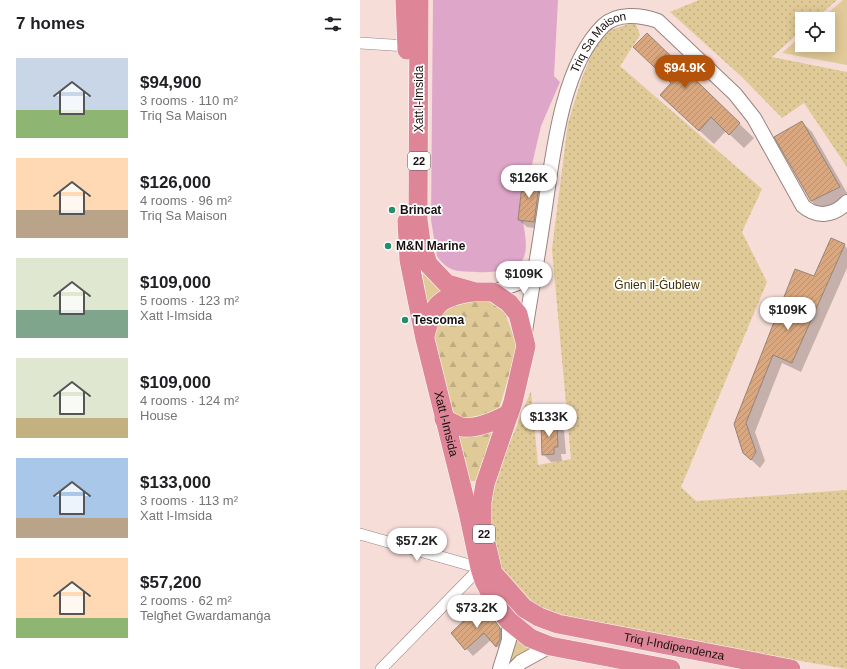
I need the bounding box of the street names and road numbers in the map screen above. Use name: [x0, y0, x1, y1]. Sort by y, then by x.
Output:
street label: Triq Sa Maison: [568, 9, 627, 75]
street label: Xatt l-Imsida: [412, 65, 426, 132]
road number: 22: [408, 152, 430, 170]
street label: Xatt l-Imsida: [431, 390, 461, 458]
road number: 22: [473, 525, 495, 543]
street label: Triq l-Indipendenza: [622, 630, 726, 663]

